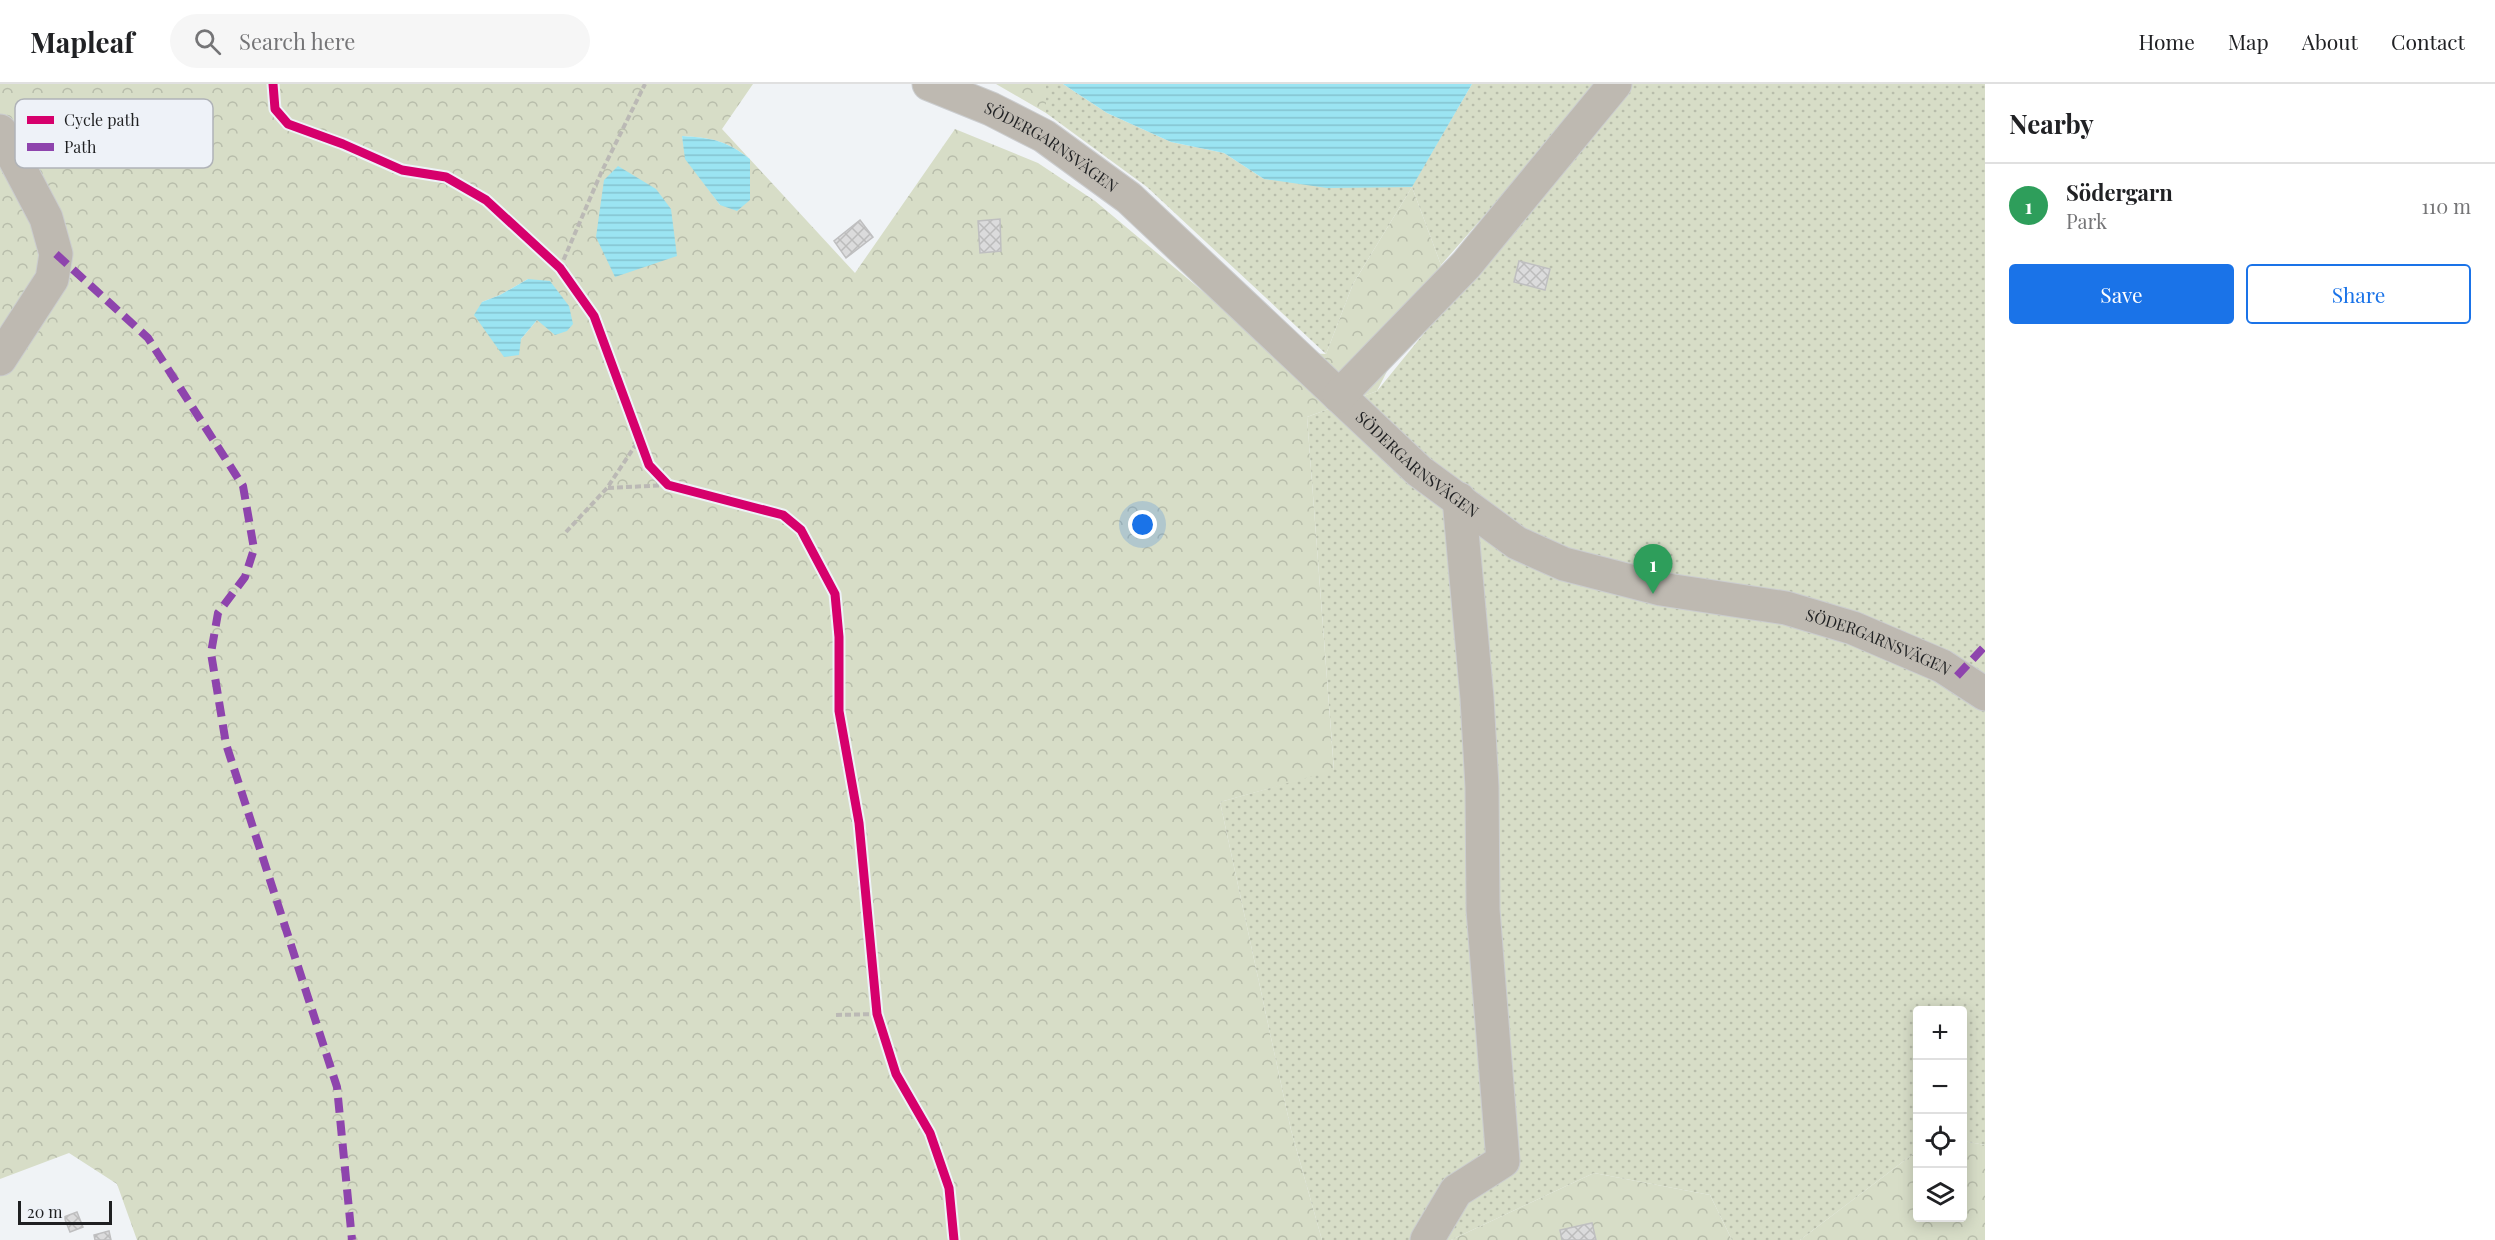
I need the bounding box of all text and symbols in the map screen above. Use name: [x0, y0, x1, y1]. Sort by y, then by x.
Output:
search box: [170, 14, 590, 68]
text: Mapleaf: [30, 23, 134, 60]
icon: search: [191, 25, 224, 58]
text: Search here: [239, 26, 355, 56]
text: Home: [2139, 27, 2195, 55]
text: Map: [2228, 27, 2269, 55]
text: About: [2302, 27, 2358, 55]
text: Contact: [2391, 27, 2465, 55]
street label: SÖDERGARNSVÄGEN: [982, 97, 1122, 196]
legend: [15, 99, 213, 168]
text: Nearby: [2009, 106, 2094, 141]
text: Cycle path: [64, 109, 140, 130]
text: Path: [64, 136, 97, 157]
text: Södergarn: [2066, 177, 2173, 207]
text: 1: [2025, 192, 2032, 219]
text: 110 m: [2421, 192, 2471, 219]
text: Park: [2066, 207, 2107, 234]
button: Save: [2009, 264, 2234, 324]
button: Share: [2246, 264, 2471, 324]
street label: SÖDERGARNSVÄGEN: [1352, 406, 1483, 521]
your location: [1128, 510, 1157, 539]
pin: 1: [1634, 544, 1672, 594]
street label: SÖDERGARNSVÄGEN: [1803, 604, 1956, 679]
map controls: [1913, 1006, 1967, 1222]
button: +: [1913, 1006, 1967, 1060]
button: −: [1913, 1060, 1967, 1114]
button: locate: [1913, 1114, 1967, 1168]
button: layers: [1913, 1168, 1967, 1222]
scale bar: [18, 1198, 112, 1226]
text: 20 m: [27, 1201, 62, 1222]

